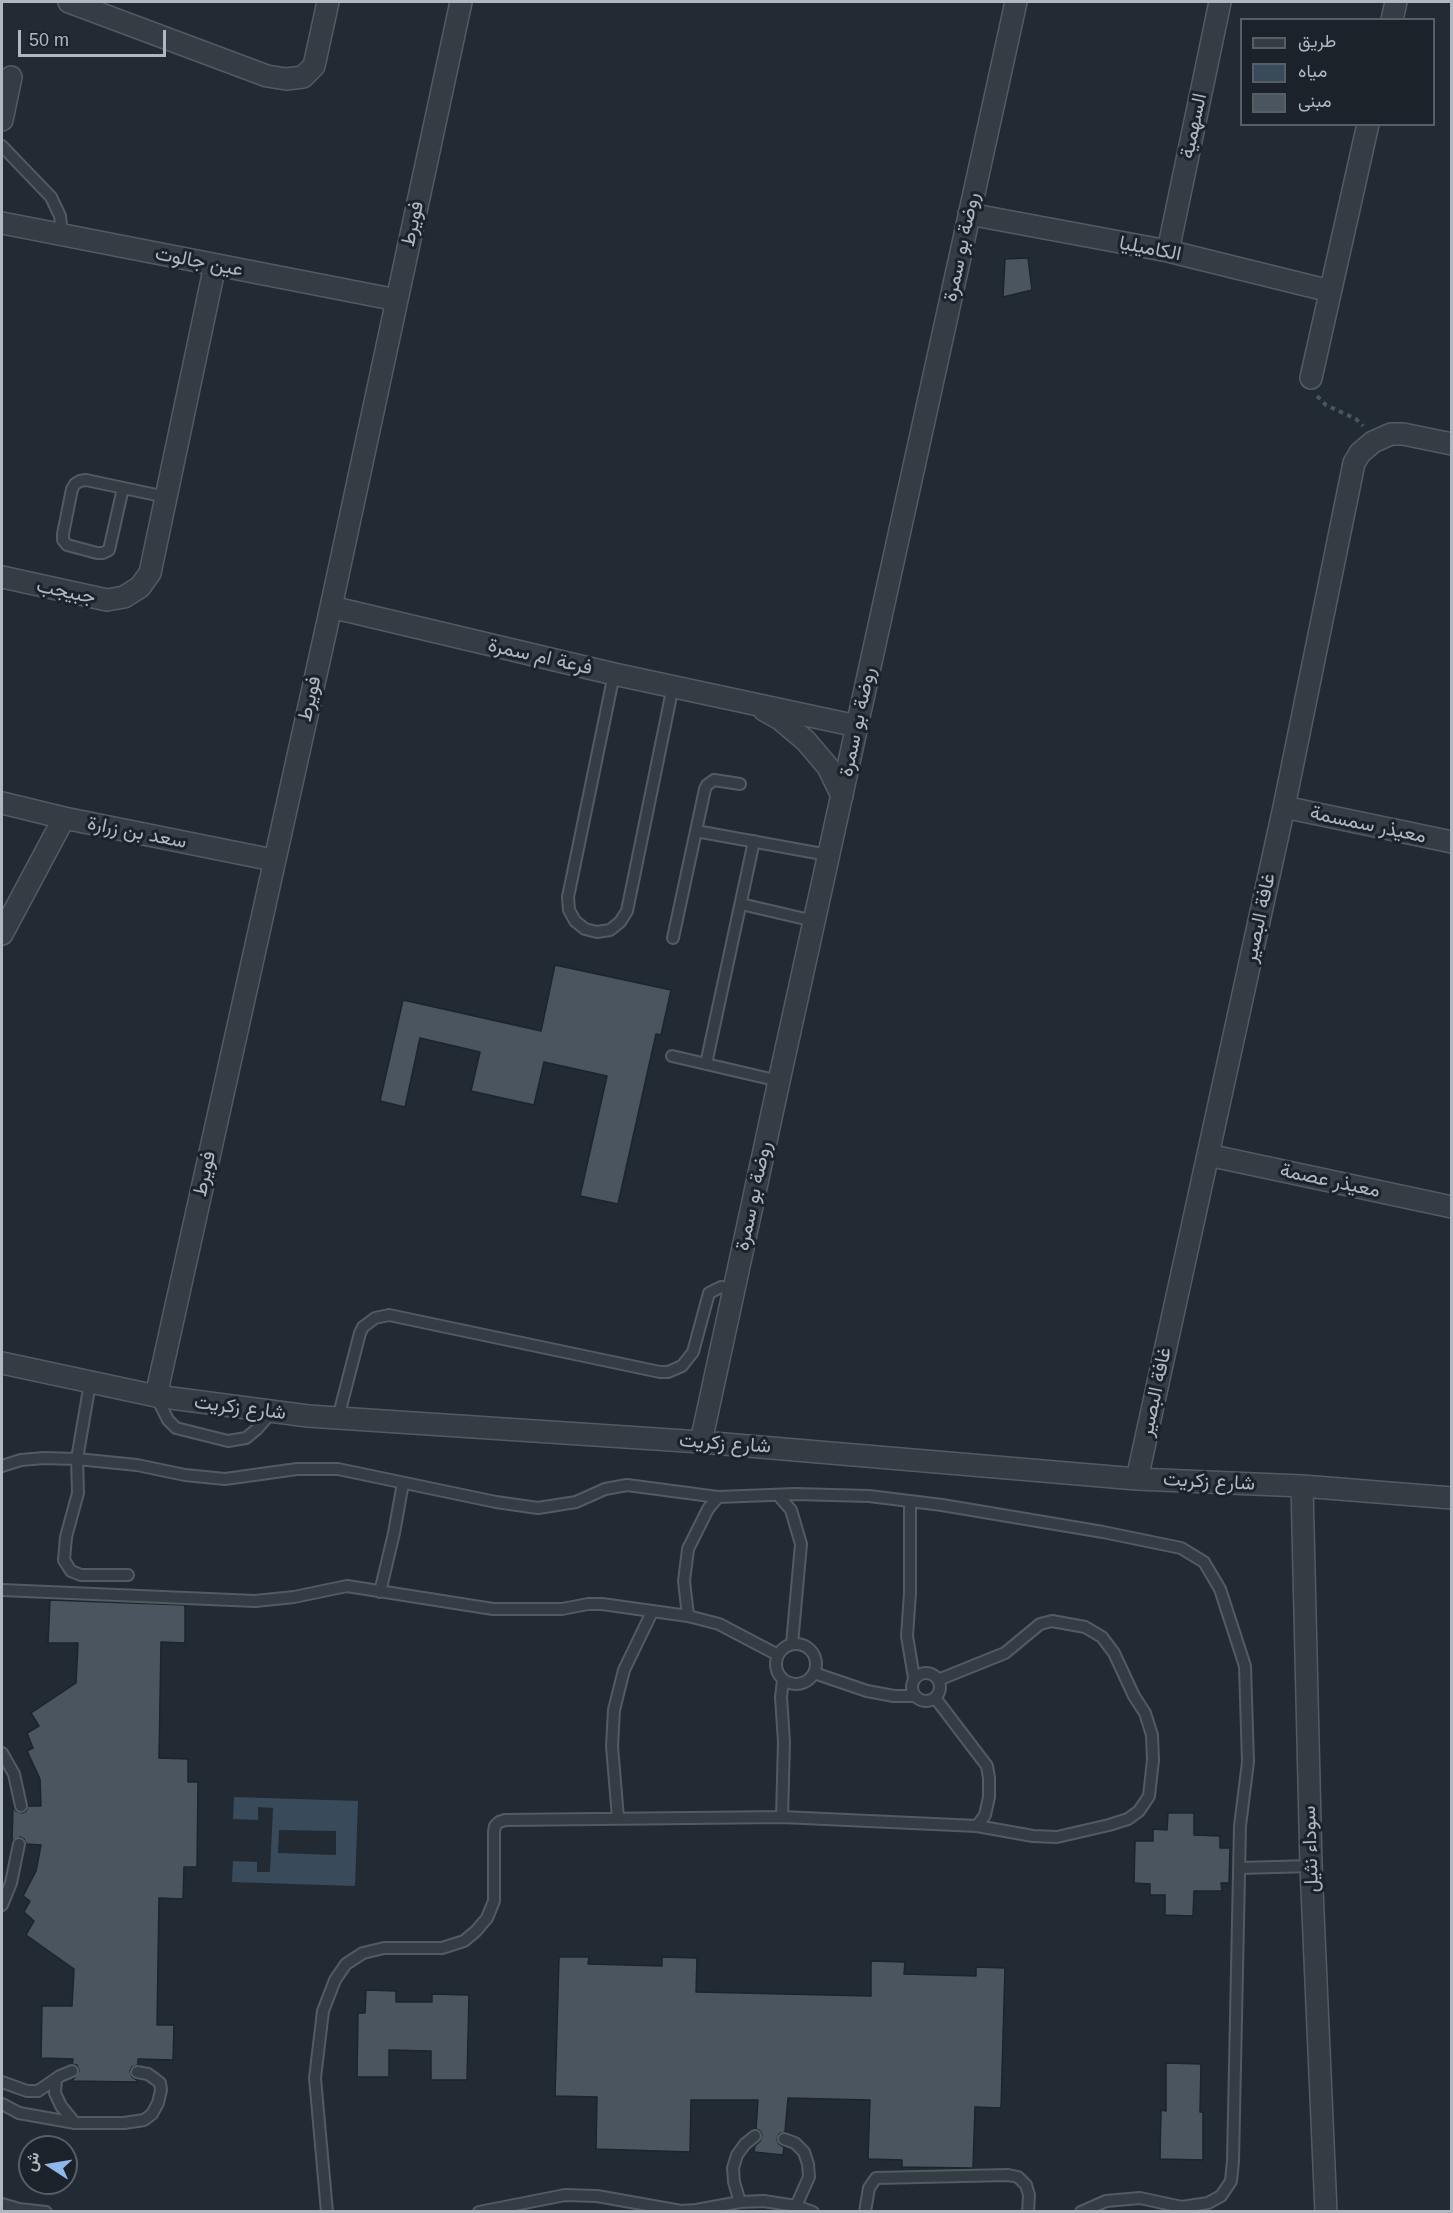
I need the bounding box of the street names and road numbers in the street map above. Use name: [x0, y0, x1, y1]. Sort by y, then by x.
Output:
street label: السهمية: [1175, 91, 1213, 161]
street label: روضة بو سمرة: [939, 190, 985, 304]
street label: فويرط: [396, 199, 430, 249]
street label: الكاميليا: [1117, 231, 1183, 267]
street label: عين جالوت: [153, 242, 245, 282]
street label: جبيجب: [34, 574, 98, 610]
street label: فرعة ام سمرة: [485, 633, 595, 681]
street label: روضة بو سمرة: [835, 665, 881, 779]
street label: فويرط: [293, 674, 327, 724]
street label: معيذر سمسمة: [1308, 801, 1428, 849]
street label: سعد بن زرارة: [85, 812, 189, 854]
street label: غافة البصير: [1239, 871, 1281, 965]
street label: روضة بو سمرة: [731, 1139, 777, 1253]
street label: فويرط: [188, 1149, 222, 1199]
street label: معيذر عصمة: [1278, 1159, 1382, 1203]
street label: غافة البصير: [1135, 1345, 1177, 1439]
street label: شارع زكريت: [193, 1390, 287, 1426]
street label: شارع زكريت: [678, 1429, 772, 1459]
street label: شارع زكريت: [1162, 1468, 1256, 1496]
street label: سوداء نثيل: [1297, 1805, 1325, 1893]

